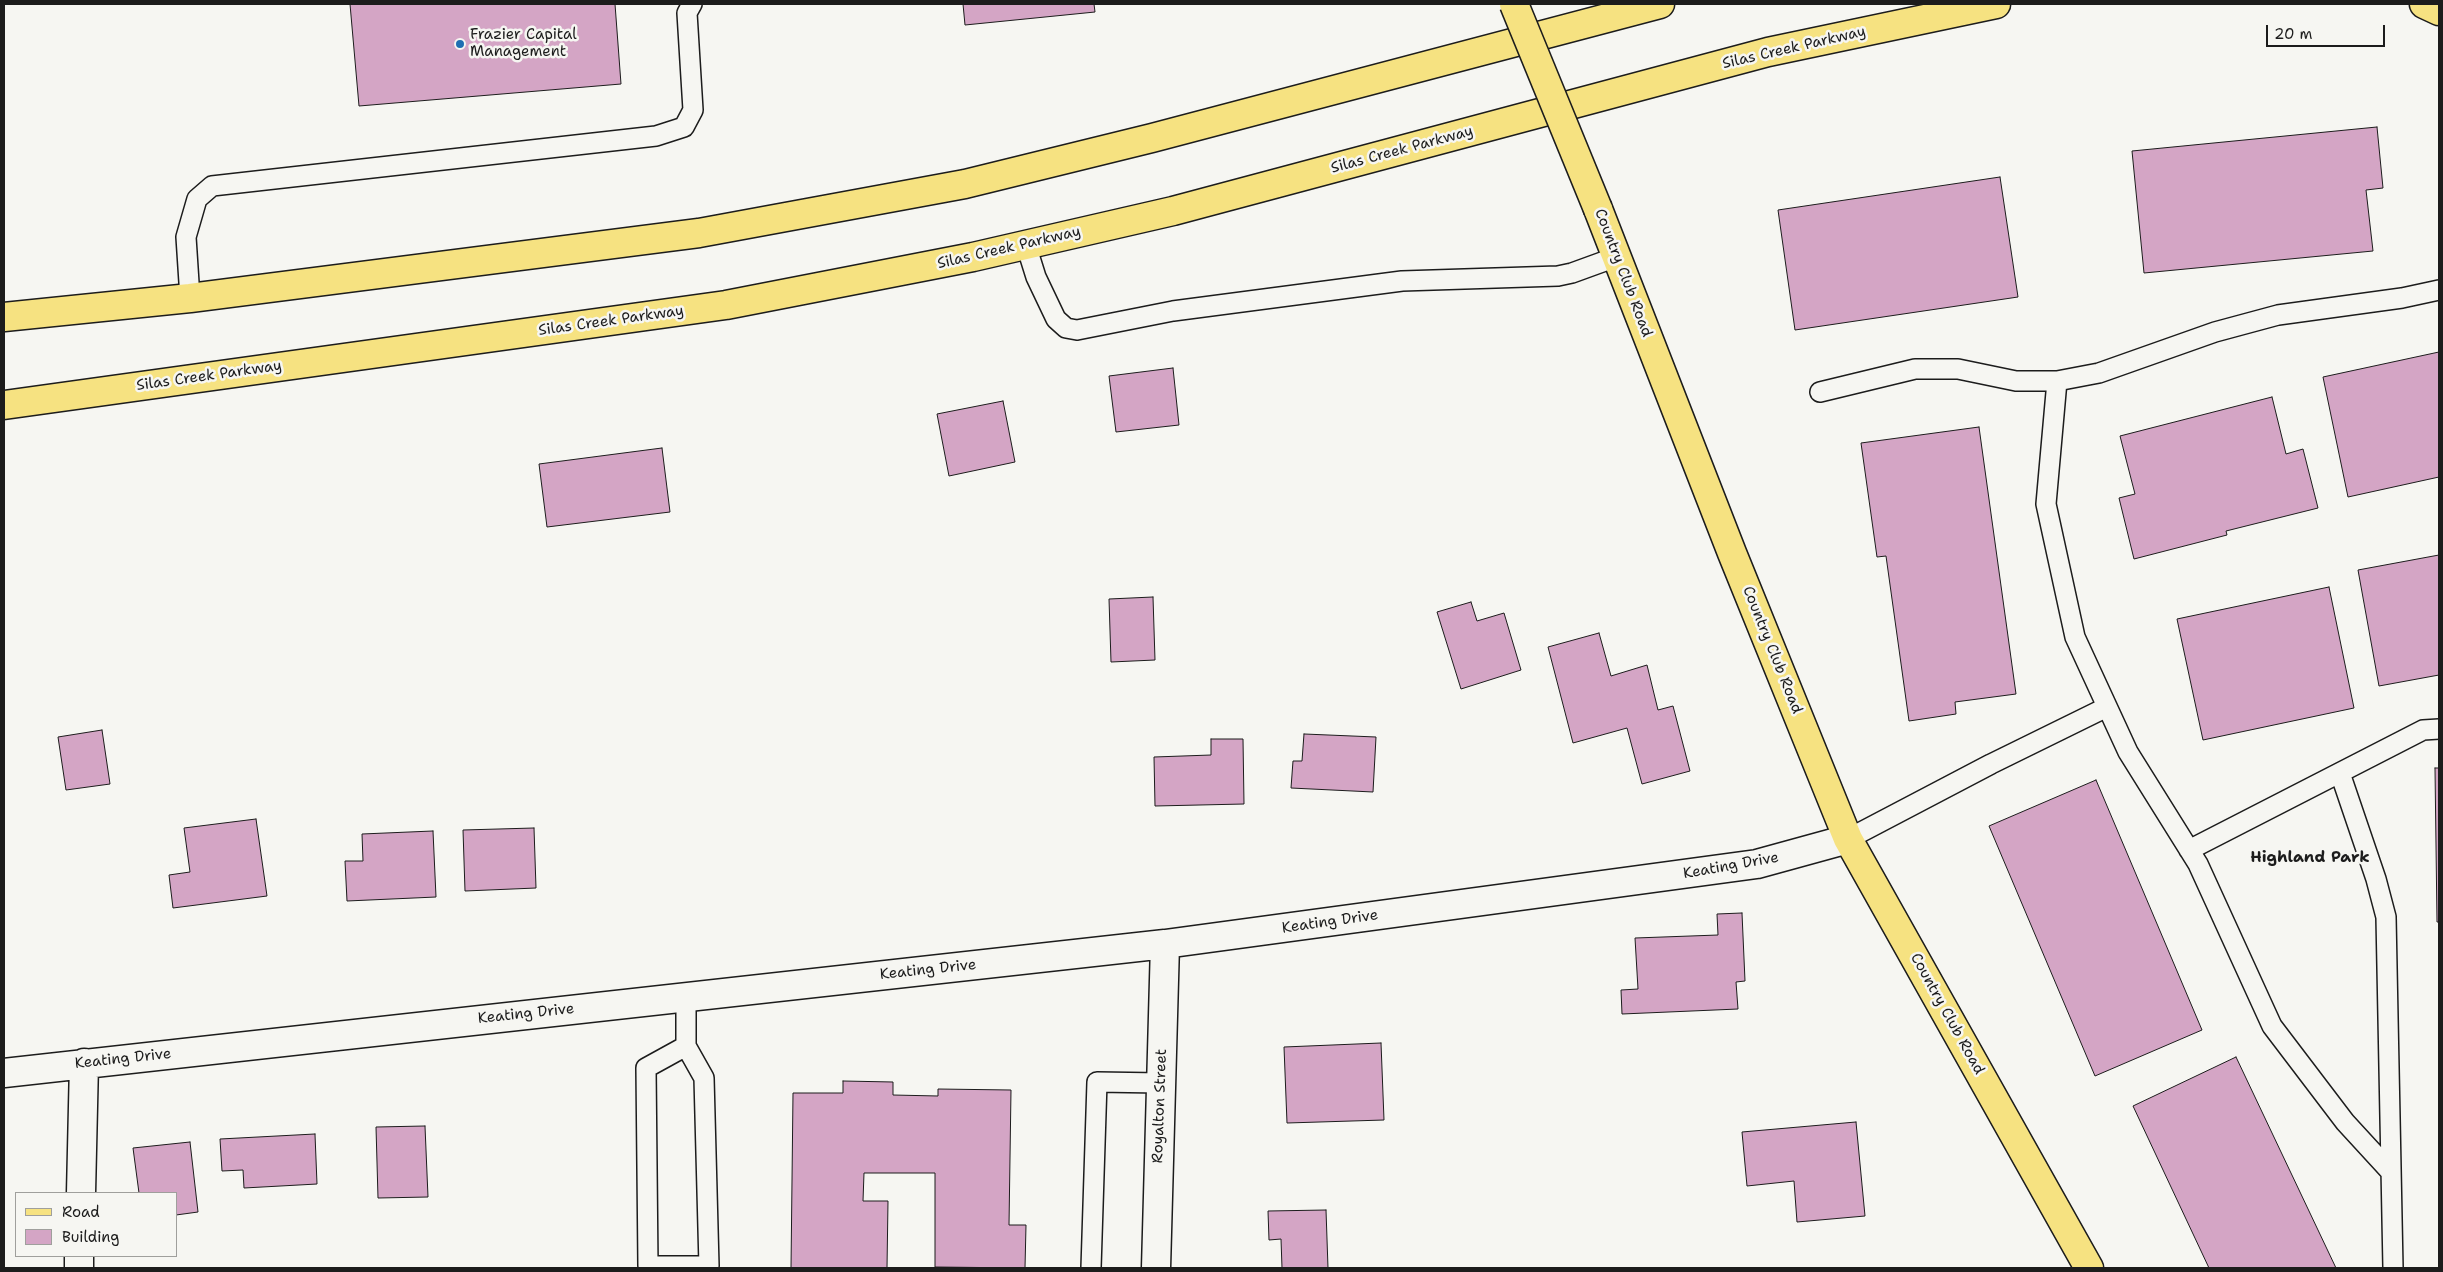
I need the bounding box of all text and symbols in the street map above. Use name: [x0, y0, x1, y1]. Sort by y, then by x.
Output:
scale bar: [2268, 15, 2387, 47]
street label: Silas Creek Parkway: [1721, 23, 1867, 73]
text: 20 m: [2274, 24, 2313, 44]
place label: Frazier Capital Management: [470, 26, 577, 61]
marker: Frazier Capital Management: [454, 38, 466, 50]
street label: Silas Creek Parkway: [1329, 122, 1475, 178]
street label: Country Club Road: [1590, 206, 1656, 340]
street label: Silas Creek Parkway: [936, 223, 1082, 273]
street label: Silas Creek Parkway: [537, 302, 685, 340]
street label: Silas Creek Parkway: [135, 357, 283, 395]
street label: Country Club Road: [1738, 584, 1806, 716]
district label: Highland Park: [2250, 848, 2370, 868]
street label: Keating Drive: [1682, 849, 1780, 883]
street label: Keating Drive: [1281, 906, 1379, 938]
street label: Country Club Road: [1906, 950, 1988, 1078]
street label: Keating Drive: [879, 956, 977, 984]
street label: Keating Drive: [477, 1000, 575, 1028]
street label: Keating Drive: [74, 1045, 172, 1073]
street label: Royalton Street: [1149, 1048, 1171, 1164]
legend: [15, 1192, 178, 1257]
text: Road: [62, 1202, 100, 1222]
text: Building: [62, 1227, 119, 1247]

